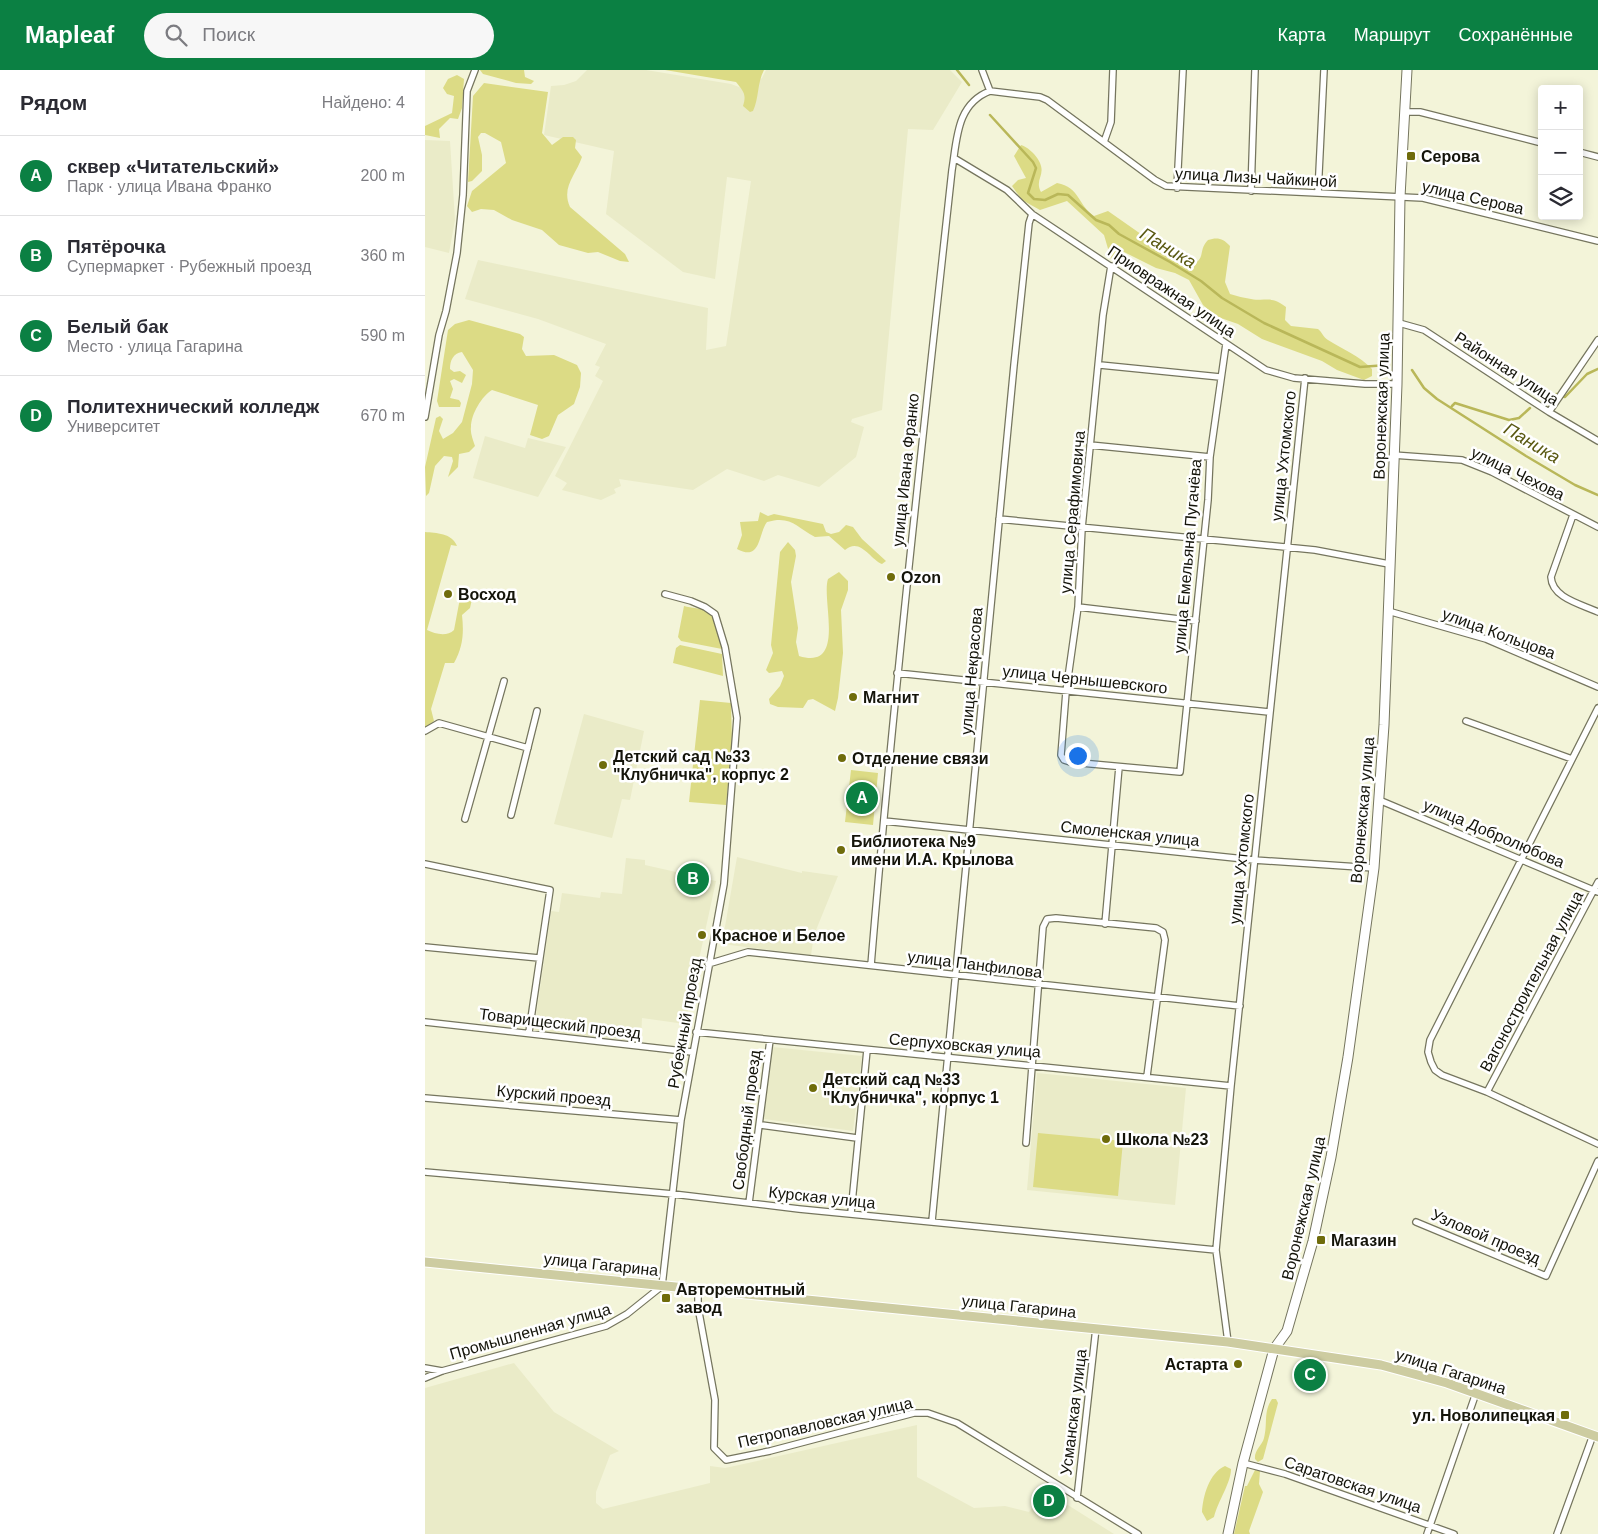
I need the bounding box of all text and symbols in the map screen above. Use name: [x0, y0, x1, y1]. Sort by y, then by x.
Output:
search box: [144, 13, 494, 58]
text: Mapleaf: [25, 21, 114, 48]
icon: search: [162, 21, 190, 49]
text: Поиск: [202, 24, 255, 45]
text: Карта: [1278, 25, 1326, 45]
text: Маршрут: [1354, 25, 1430, 45]
text: Сохранённые: [1458, 25, 1573, 45]
map controls: [1538, 85, 1583, 220]
button: +: [1538, 85, 1583, 130]
text: Рядом: [20, 91, 87, 114]
text: Найдено: 4: [322, 94, 405, 111]
button: −: [1538, 130, 1583, 175]
place label: Серова: [1421, 148, 1480, 165]
marker: Серова: [1405, 150, 1417, 162]
text: сквер «Читательский»: [67, 156, 279, 177]
street label: улица Лизы Чайкиной: [1175, 165, 1337, 190]
text: A: [30, 167, 42, 184]
text: 200 m: [361, 167, 405, 184]
button: layers: [1538, 175, 1583, 220]
text: Парк · улица Ивана Франко: [67, 178, 272, 195]
street label: улица Серова: [1420, 178, 1526, 217]
water label: Паника: [1136, 224, 1200, 272]
text: Пятёрочка: [67, 236, 165, 257]
street label: Приовражная улица: [1105, 242, 1239, 340]
text: B: [30, 247, 42, 264]
text: 360 m: [361, 247, 405, 264]
text: Супермаркет · Рубежный проезд: [67, 258, 311, 275]
text: Белый бак: [67, 316, 168, 337]
text: C: [30, 327, 42, 344]
text: 590 m: [361, 327, 405, 344]
street label: Районная улица: [1452, 328, 1562, 408]
street label: Воронежская улица: [1370, 332, 1393, 480]
text: Место · улица Гагарина: [67, 338, 243, 355]
street label: улица Ухтомского: [1268, 390, 1299, 522]
street label: улица Ивана Франко: [889, 392, 922, 548]
text: Политехнический колледж: [67, 396, 319, 417]
text: D: [30, 407, 42, 424]
text: 670 m: [361, 407, 405, 424]
text: Университет: [67, 418, 160, 435]
water label: Паника: [1500, 419, 1564, 467]
street label: улица Серафимовича: [1057, 430, 1088, 594]
street label: улица Чехова: [1468, 444, 1567, 503]
street label: улица Емельяна Пугачёва: [1171, 458, 1204, 654]
place label: Ozon: [901, 569, 941, 586]
marker: Ozon: [885, 571, 897, 583]
place label: Восход: [458, 586, 516, 603]
marker: Восход: [442, 588, 454, 600]
street label: улица Кольцова: [1440, 605, 1558, 662]
street label: улица Некрасова: [957, 606, 986, 736]
street label: улица Чернышевского: [1002, 662, 1168, 697]
place label: Магнит: [863, 689, 920, 706]
marker: Магнит: [847, 691, 859, 703]
street label: Воронежская улица: [1348, 736, 1377, 884]
your location: [1065, 743, 1091, 769]
place label: Детский сад №33 "Клубничка", корпус 2: [613, 748, 789, 783]
place label: Отделение связи: [852, 750, 988, 767]
marker: Отделение связи: [836, 752, 848, 764]
marker: Детский сад №33 "Клубничка", корпус 2: [597, 759, 609, 771]
pin: A: [846, 779, 878, 817]
street label: улица Ухтомского: [1226, 793, 1257, 925]
street label: улица Добролюбова: [1421, 796, 1567, 871]
street label: Смоленская улица: [1060, 818, 1200, 849]
place label: Библиотека №9 имени И.А. Крылова: [851, 833, 1013, 868]
marker: Библиотека №9 имени И.А. Крылова: [835, 844, 847, 856]
pin: B: [677, 860, 709, 898]
street label: Вагоностроительная улица: [1477, 888, 1586, 1074]
place label: Красное и Белое: [712, 927, 846, 944]
marker: Красное и Белое: [696, 929, 708, 941]
street label: улица Панфилова: [907, 948, 1043, 981]
street label: Рубежный проезд: [665, 956, 704, 1090]
street label: Товарищеский проезд: [478, 1005, 643, 1042]
street label: Серпуховская улица: [888, 1030, 1042, 1061]
street label: Свободный проезд: [729, 1048, 764, 1191]
place label: Детский сад №33 "Клубничка", корпус 1: [823, 1071, 999, 1106]
street label: Курский проезд: [496, 1082, 612, 1109]
marker: Детский сад №33 "Клубничка", корпус 1: [807, 1082, 819, 1094]
place label: Школа №23: [1116, 1131, 1208, 1148]
marker: Школа №23: [1100, 1133, 1112, 1145]
street label: Воронежская улица: [1279, 1135, 1328, 1282]
street label: Курская улица: [768, 1183, 876, 1212]
street label: Узловой проезд: [1429, 1206, 1543, 1267]
place label: Магазин: [1331, 1232, 1397, 1249]
marker: Магазин: [1315, 1234, 1327, 1246]
street label: улица Гагарина: [543, 1250, 659, 1279]
place label: Авторемонтный завод: [676, 1281, 805, 1316]
marker: Авторемонтный завод: [660, 1292, 672, 1304]
street label: улица Гагарина: [961, 1292, 1077, 1321]
street label: Промышленная улица: [448, 1300, 613, 1363]
street label: улица Гагарина: [1394, 1346, 1508, 1397]
street label: Усманская улица: [1057, 1348, 1090, 1476]
place label: Астарта: [1165, 1356, 1228, 1373]
pin: C: [1294, 1356, 1326, 1394]
marker: Астарта: [1232, 1358, 1244, 1370]
street label: Петропавловская улица: [736, 1394, 914, 1451]
place label: ул. Новолипецкая: [1412, 1407, 1555, 1424]
marker: ул. Новолипецкая: [1559, 1409, 1571, 1421]
street label: Саратовская улица: [1282, 1453, 1424, 1516]
pin: D: [1033, 1482, 1065, 1520]

